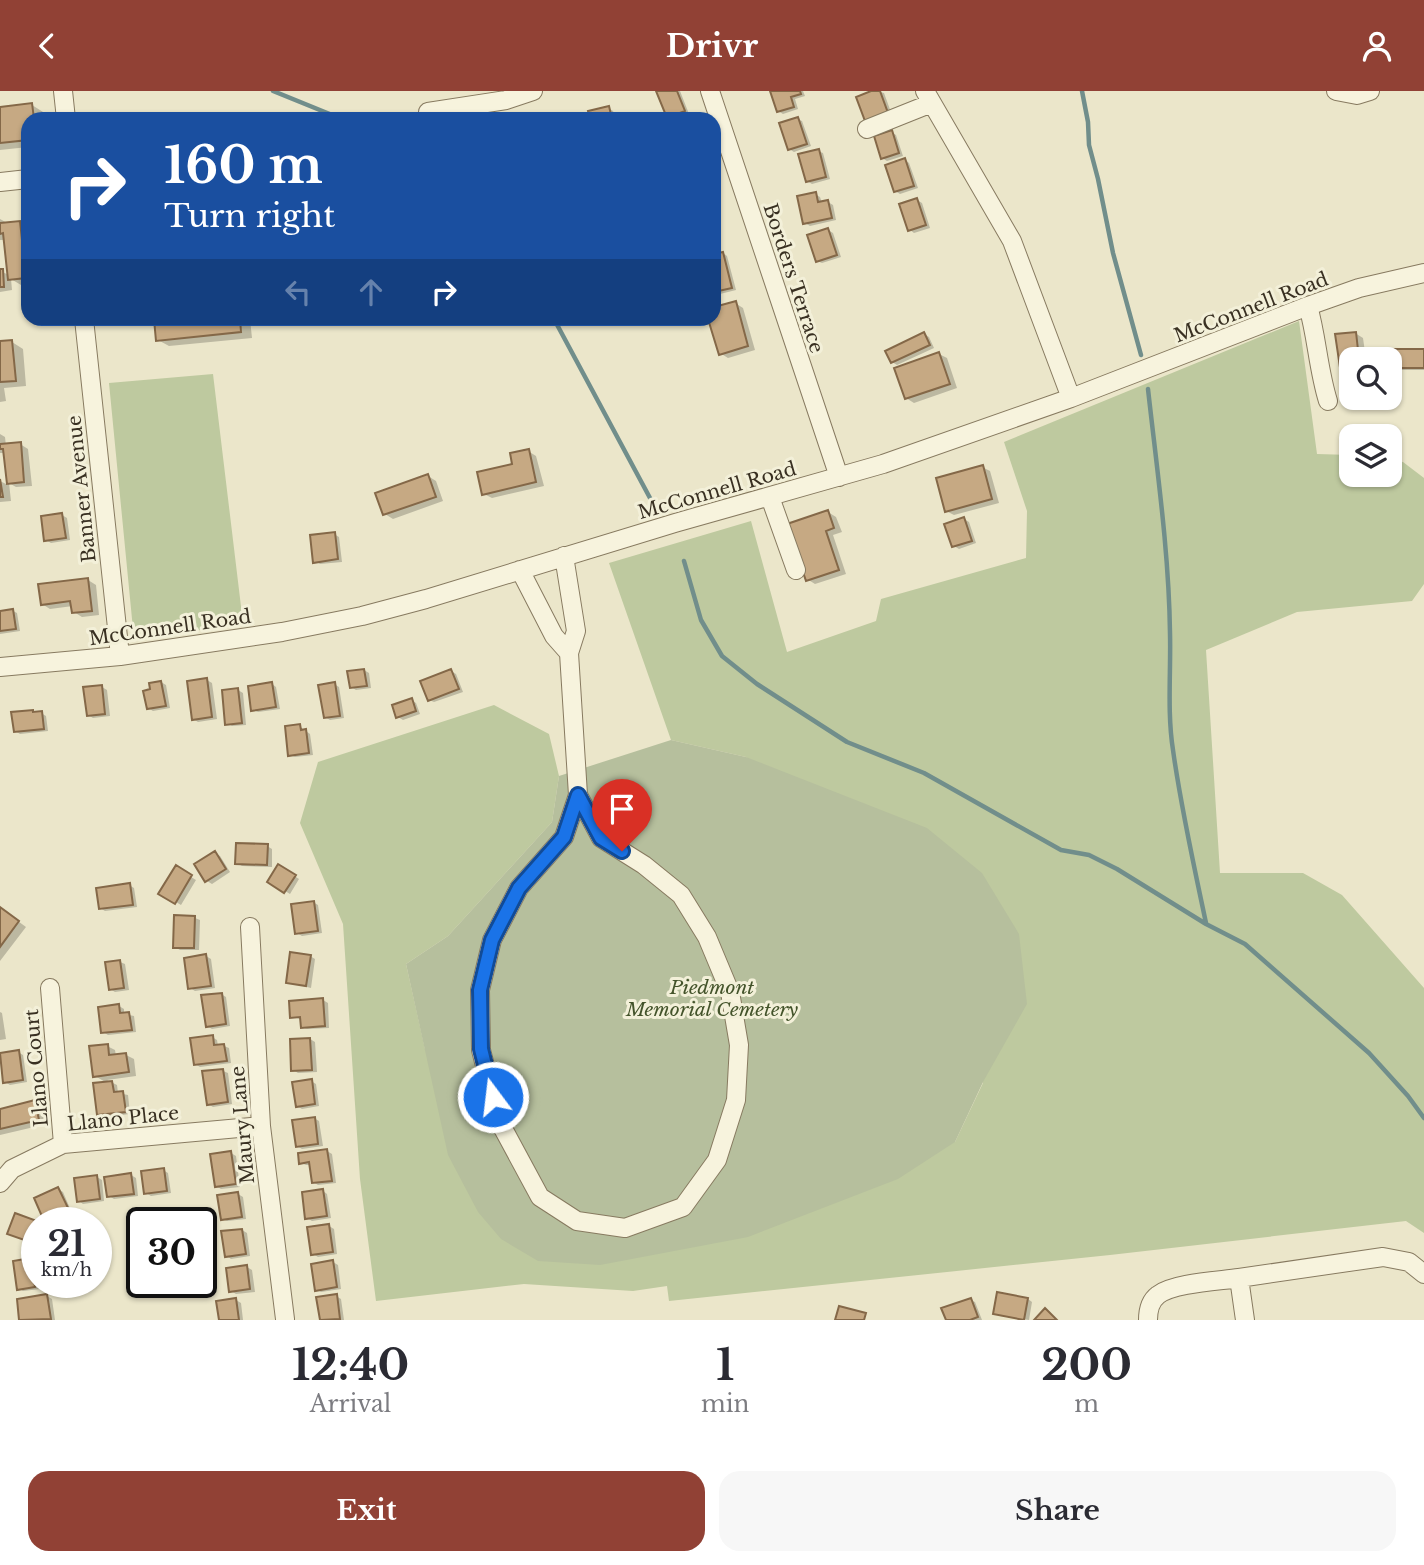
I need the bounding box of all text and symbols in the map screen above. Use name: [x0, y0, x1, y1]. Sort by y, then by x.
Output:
text: Drivr: [666, 26, 758, 66]
icon: back: [28, 27, 66, 65]
icon: person: [1358, 27, 1396, 65]
text: 160 m: [164, 135, 323, 196]
icon: right: [49, 140, 140, 231]
text: Turn right: [164, 196, 335, 236]
street label: Borders Terrace: [758, 200, 829, 356]
street label: McConnell Road: [1171, 267, 1332, 348]
icon: left: [279, 273, 317, 311]
icon: ahead: [352, 273, 390, 311]
icon: right: [425, 273, 463, 311]
map controls: [1339, 347, 1402, 487]
button: search: [1339, 347, 1402, 410]
street label: Banner Avenue: [62, 414, 101, 564]
button: layers: [1339, 424, 1402, 487]
street label: McConnell Road: [635, 457, 799, 524]
street label: McConnell Road: [88, 605, 253, 650]
pin: [592, 779, 652, 851]
icon: arrive: [603, 790, 641, 828]
park label: Piedmont Memorial Cemetery: [625, 976, 798, 1021]
street label: Llano Court: [20, 1007, 53, 1128]
position arrow: [456, 1060, 530, 1134]
street label: Maury Lane: [226, 1065, 259, 1185]
street label: Llano Place: [66, 1101, 180, 1136]
speed limit sign: 30: [126, 1207, 217, 1298]
text: 21: [47, 1222, 86, 1265]
text: km/h: [41, 1259, 92, 1281]
text: 12:40: [292, 1339, 409, 1391]
text: 1: [716, 1339, 734, 1391]
text: 200: [1041, 1339, 1132, 1391]
text: Arrival: [310, 1390, 391, 1418]
text: min: [701, 1390, 749, 1418]
text: m: [1074, 1390, 1099, 1418]
button: Exit: [28, 1471, 705, 1551]
button: Share: [719, 1471, 1396, 1551]

